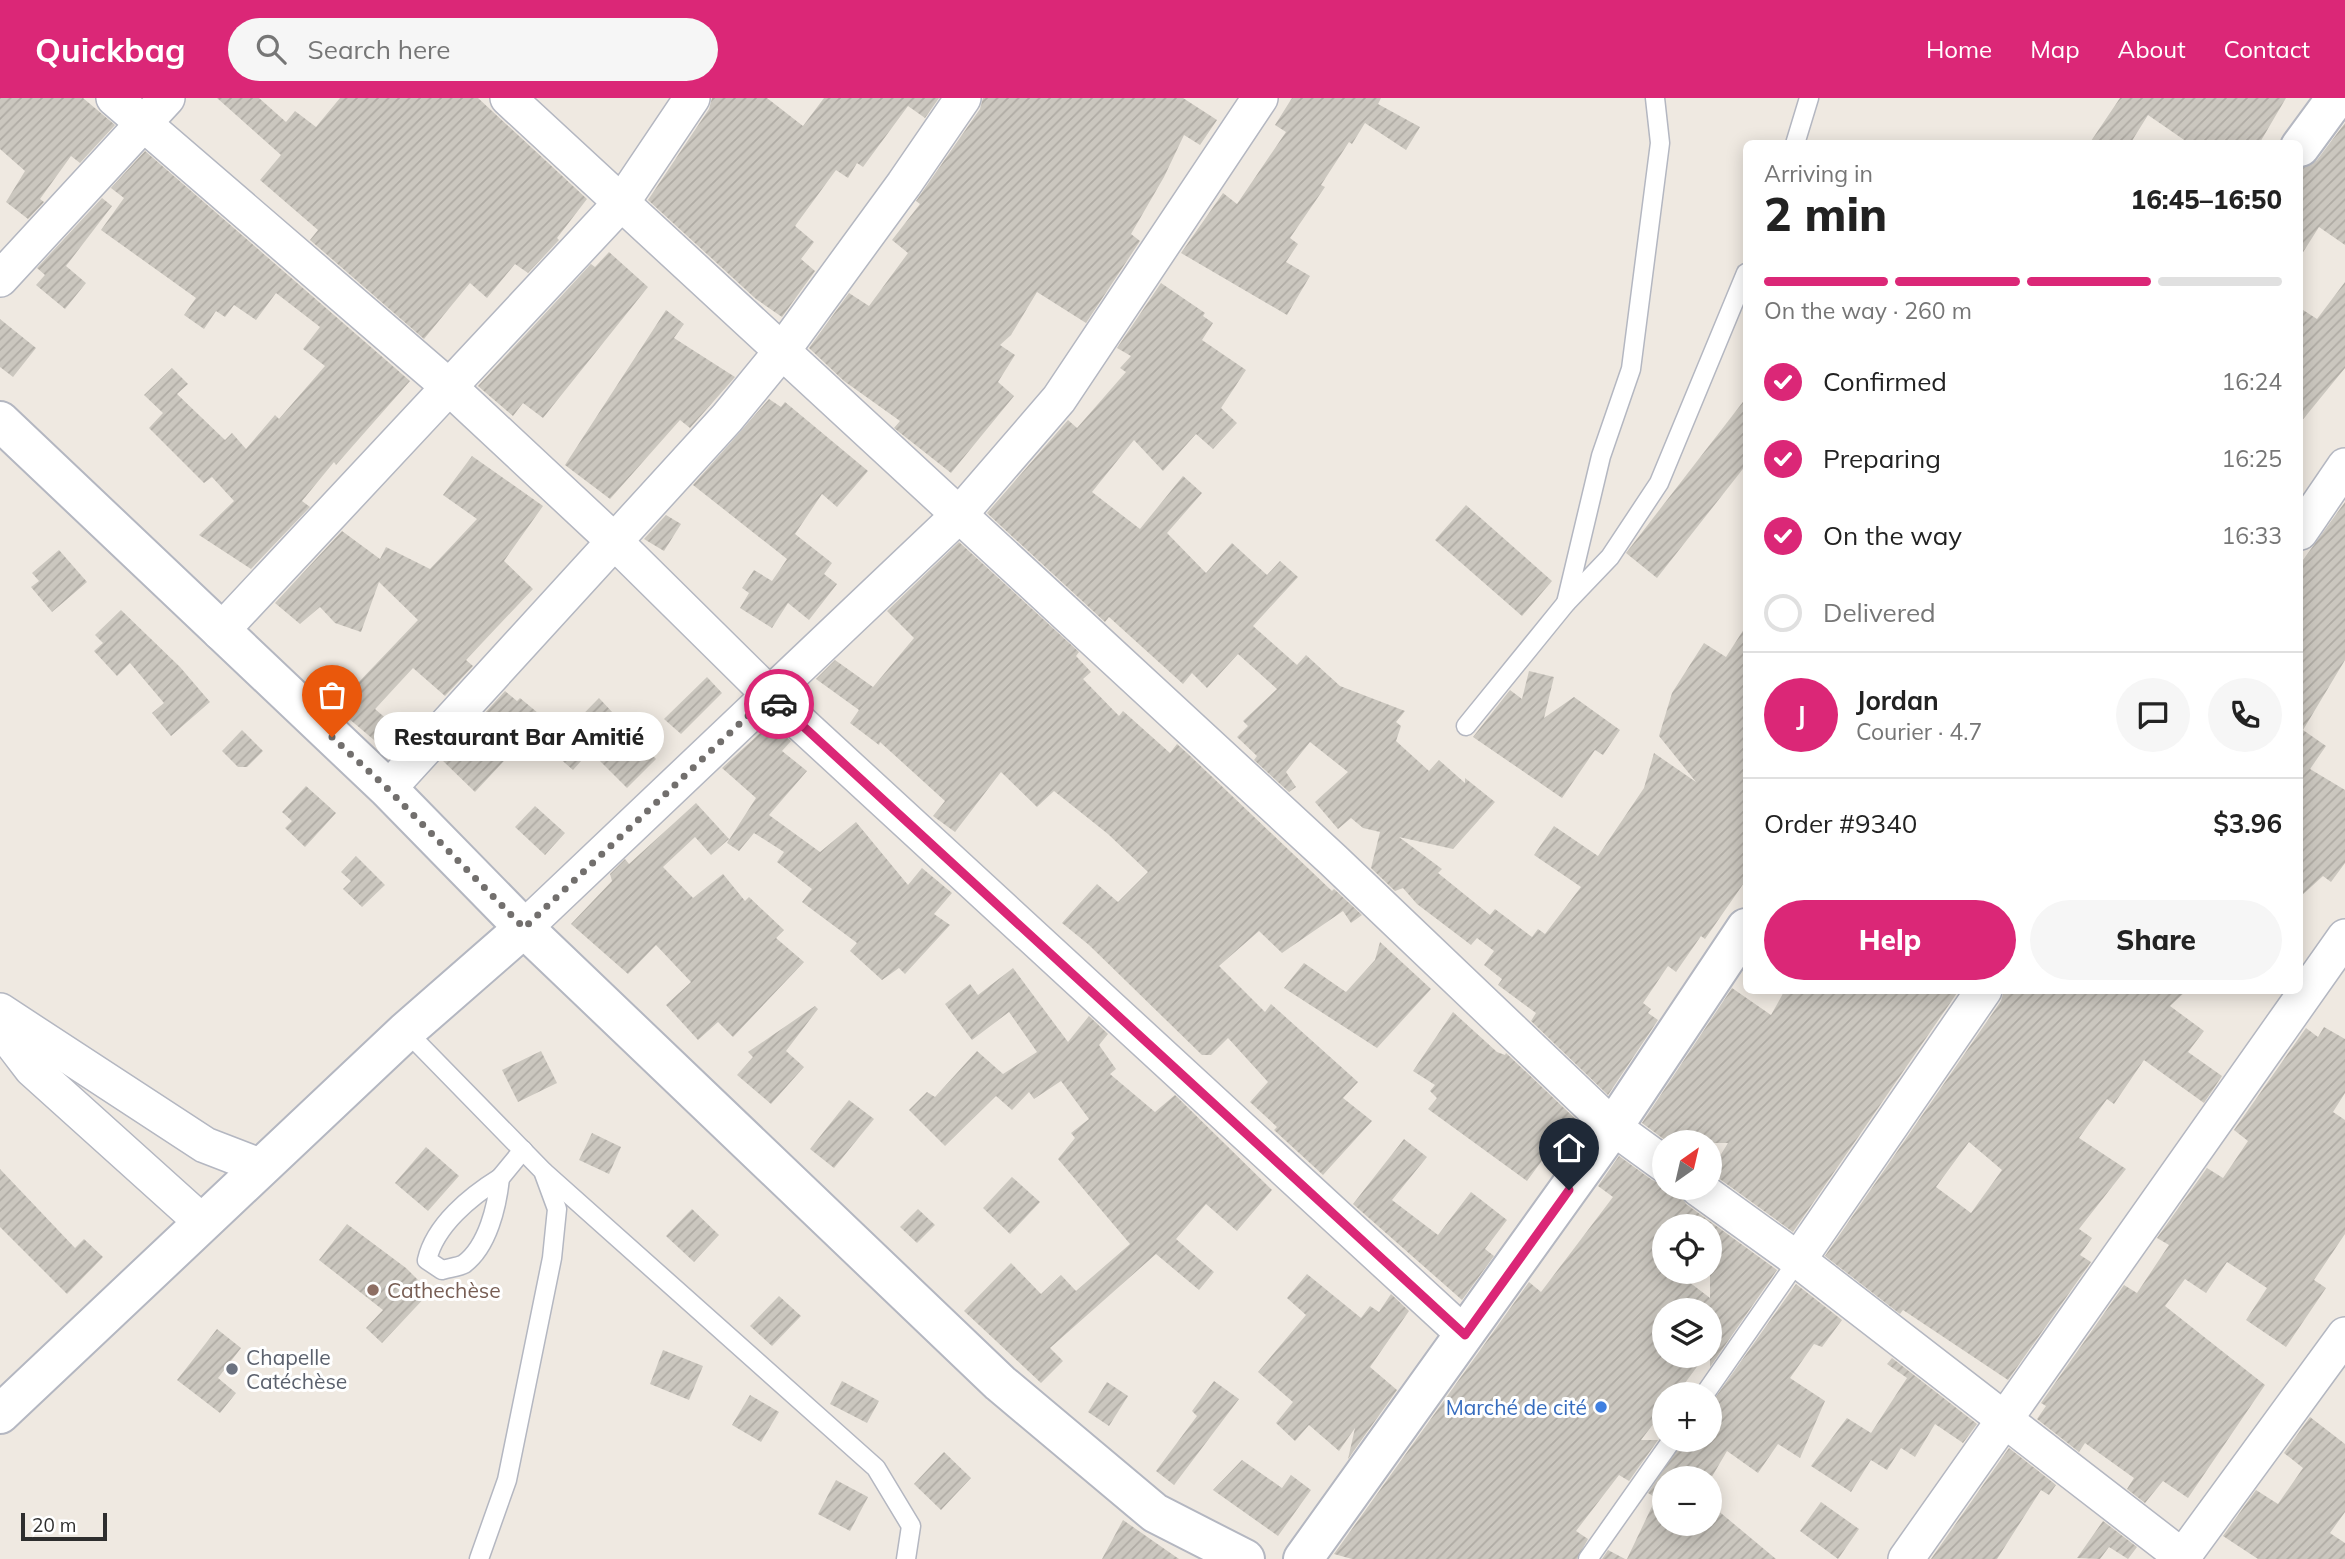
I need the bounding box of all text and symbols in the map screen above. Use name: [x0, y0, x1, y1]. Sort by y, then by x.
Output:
search box: [228, 18, 718, 81]
text: Quickbag: [35, 29, 186, 70]
icon: search: [252, 30, 290, 68]
text: Search here: [308, 33, 450, 66]
text: Home: [1926, 34, 1992, 64]
text: Map: [2030, 34, 2080, 64]
text: About: [2118, 34, 2186, 64]
text: Contact: [2224, 34, 2310, 64]
text: Arriving in: [1764, 159, 1873, 188]
text: 16:45–16:50: [2131, 183, 2282, 216]
text: 2 min: [1764, 185, 1887, 243]
text: On the way · 260 m: [1764, 296, 1972, 325]
icon: check: [1764, 363, 1802, 401]
text: Confirmed: [1823, 365, 1947, 398]
text: 16:24: [2222, 367, 2282, 396]
icon: check: [1764, 440, 1802, 478]
text: Preparing: [1823, 442, 1941, 475]
text: 16:25: [2222, 444, 2282, 473]
icon: check: [1764, 517, 1802, 555]
text: On the way: [1823, 519, 1962, 552]
text: 16:33: [2222, 521, 2282, 550]
text: Delivered: [1823, 596, 1936, 629]
pin: [302, 665, 362, 737]
courier: [744, 669, 814, 739]
icon: bag: [313, 676, 351, 714]
button: chat: [2116, 678, 2190, 752]
button: phone: [2208, 678, 2282, 752]
text: Jordan: [1856, 684, 1939, 717]
icon: car: [760, 685, 798, 723]
text: J: [1796, 699, 1806, 732]
callout: Restaurant Bar Amitié: [374, 712, 664, 762]
text: Courier · 4.7: [1856, 717, 1982, 746]
text: Restaurant Bar Amitié: [394, 722, 644, 751]
text: Order #9340: [1764, 807, 1917, 840]
text: $3.96: [2213, 807, 2282, 840]
button: Help: [1764, 900, 2016, 980]
button: Share: [2030, 900, 2282, 980]
pin: [1539, 1118, 1599, 1190]
icon: home: [1550, 1129, 1588, 1167]
north arrow: [1652, 1130, 1722, 1200]
map controls: [1652, 1130, 1722, 1536]
button: locate: [1652, 1214, 1722, 1284]
place label: Cathechèse: [387, 1277, 501, 1303]
marker: Cathechèse: [365, 1282, 381, 1298]
button: layers: [1652, 1298, 1722, 1368]
place label: Chapelle Catéchèse: [246, 1344, 347, 1394]
marker: Chapelle Catéchèse: [224, 1361, 240, 1377]
button: +: [1652, 1382, 1722, 1452]
place label: Marché de cité: [1446, 1394, 1587, 1420]
marker: Marché de cité: [1593, 1399, 1609, 1415]
button: −: [1652, 1466, 1722, 1536]
scale bar: [21, 1510, 107, 1542]
text: 20 m: [32, 1513, 76, 1537]

